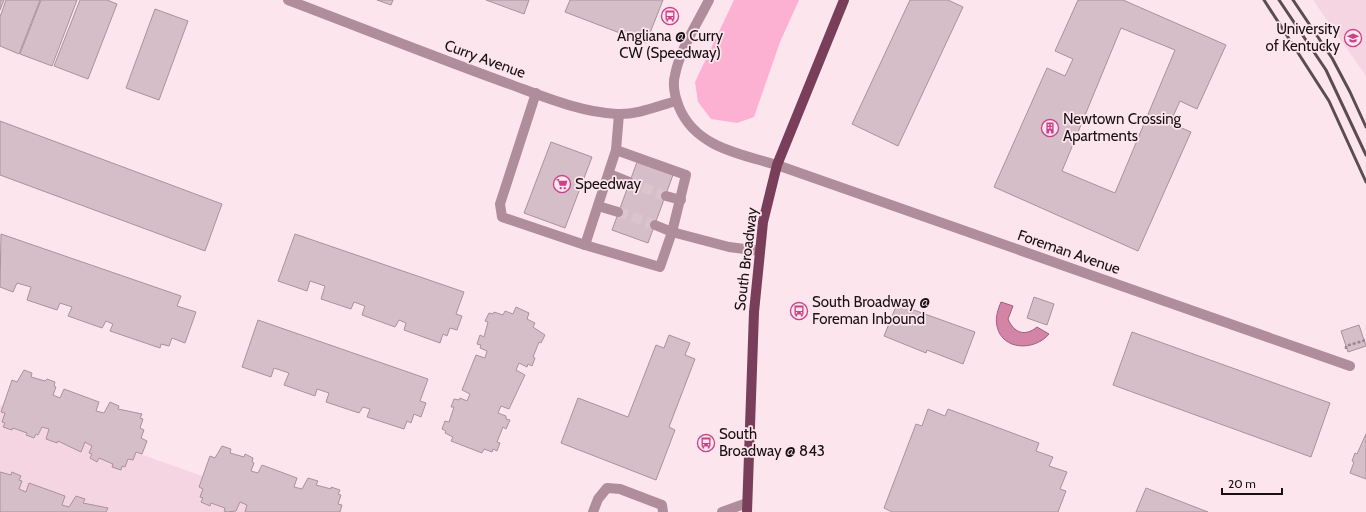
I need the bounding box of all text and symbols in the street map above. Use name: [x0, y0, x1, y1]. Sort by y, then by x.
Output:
bus stop icon: Angliana @ Curry CW (Speedway): [660, 6, 680, 26]
place label: University of Kentucky: [1266, 20, 1340, 55]
place label: Angliana @ Curry CW (Speedway): [617, 27, 724, 62]
school or university icon: University of Kentucky: [1343, 28, 1363, 48]
street label: Curry Avenue: [442, 36, 528, 82]
place label: Newtown Crossing Apartments: [1063, 110, 1182, 145]
building icon: Newtown Crossing Apartments: [1040, 118, 1060, 138]
supermarket icon: Speedway: [552, 174, 572, 194]
place label: Speedway: [575, 175, 641, 193]
street label: South Broadway: [731, 206, 761, 312]
street label: Foreman Avenue: [1015, 226, 1123, 278]
place label: South Broadway @ Foreman Inbound: [812, 293, 930, 328]
bus stop icon: South Broadway @ Foreman Inbound: [789, 301, 809, 321]
place label: South Broadway @ 843: [719, 425, 825, 460]
bus stop icon: South Broadway @ 843: [696, 433, 716, 453]
scale bar: [1222, 470, 1282, 496]
text: 20 m: [1228, 476, 1256, 491]

